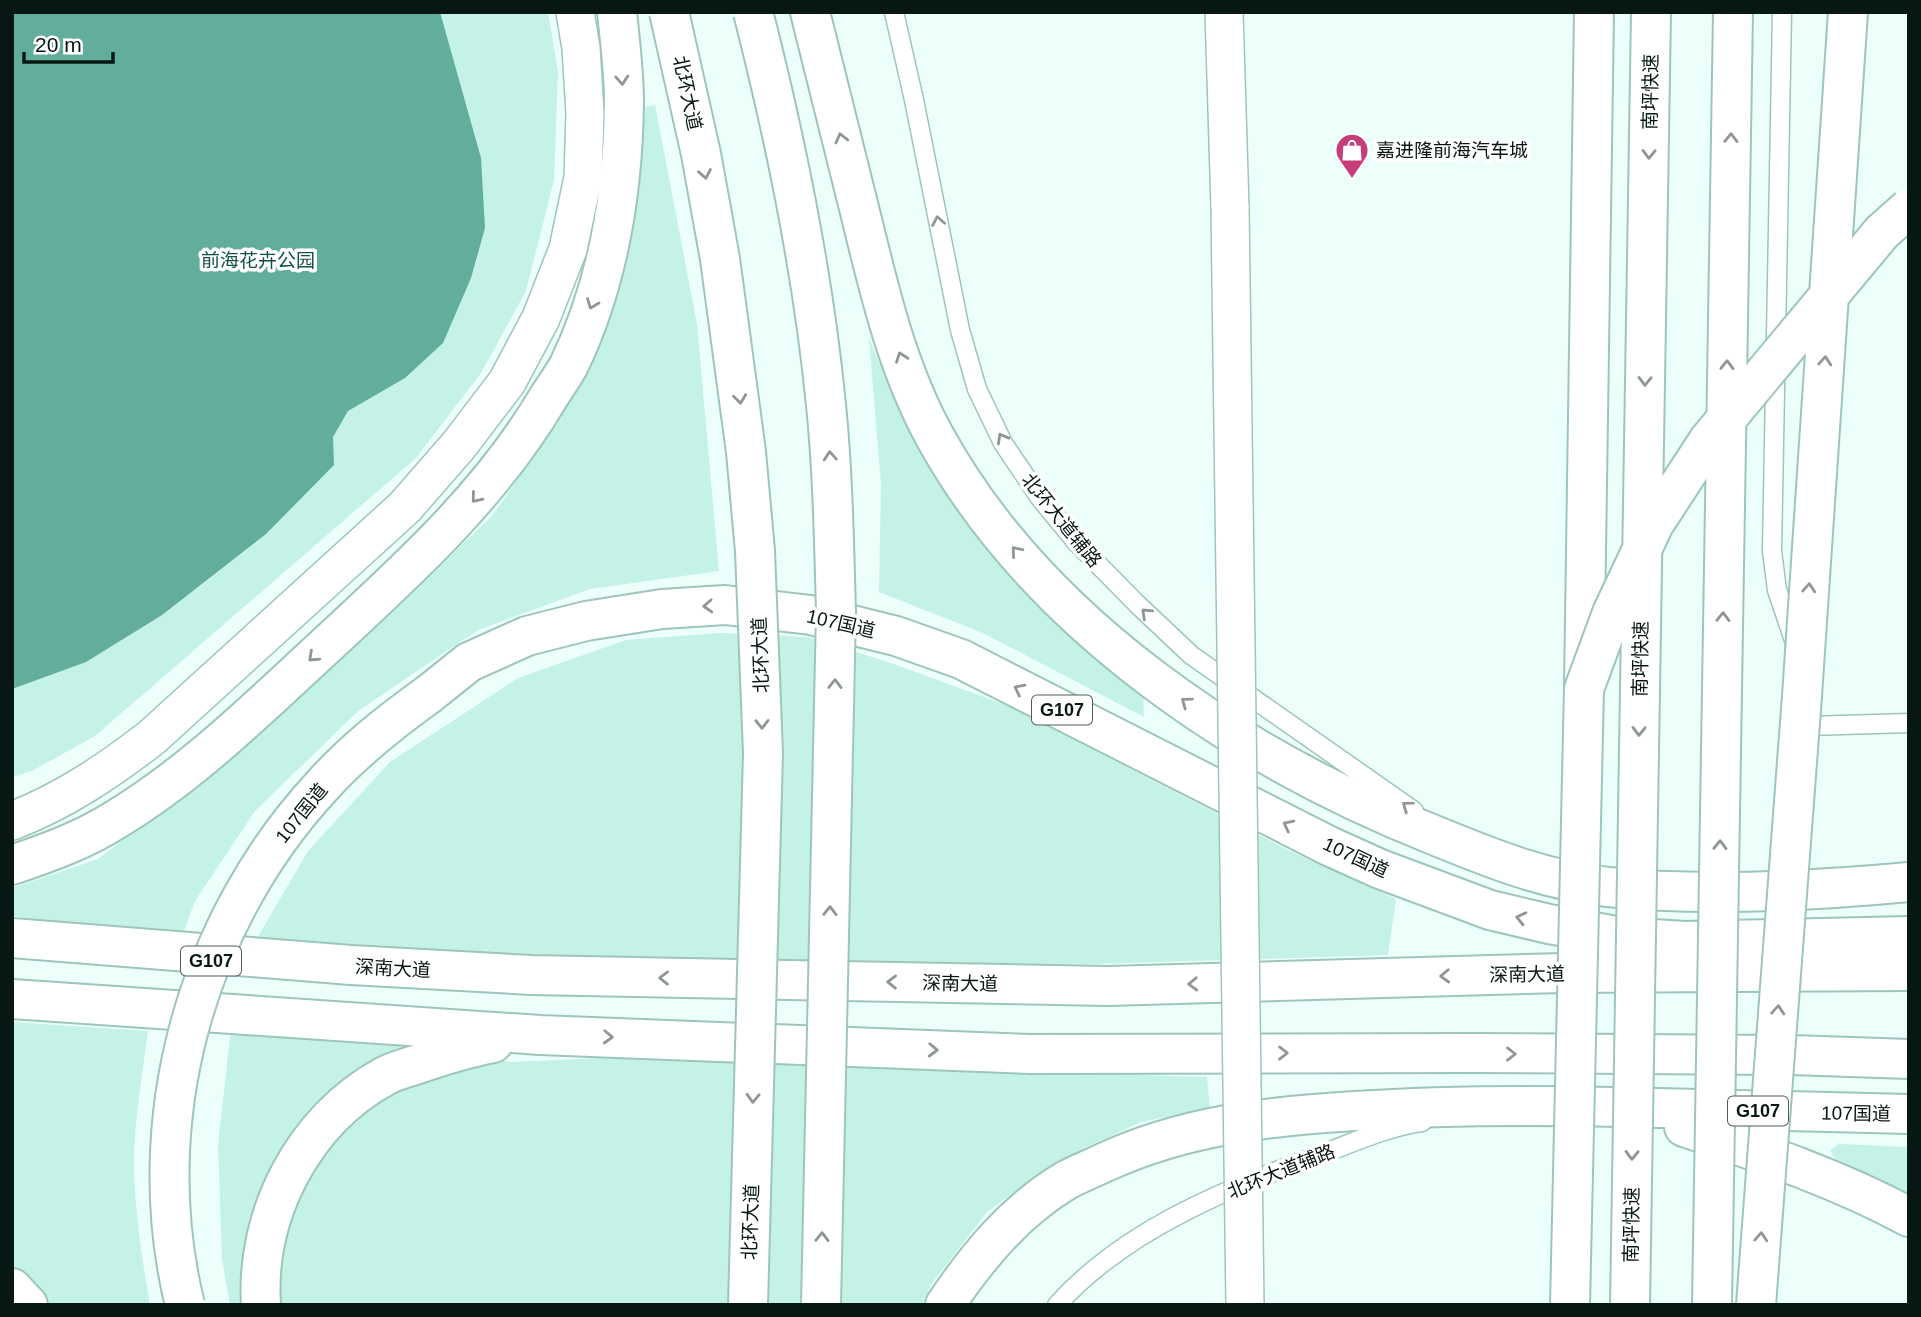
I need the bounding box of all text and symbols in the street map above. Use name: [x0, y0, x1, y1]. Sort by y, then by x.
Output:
scale bar: [24, 21, 114, 65]
text: 20 m: [35, 33, 82, 56]
street label: 北环大道: [669, 54, 706, 132]
street label: 南坪快速: [1639, 54, 1662, 130]
one-way arrow: [615, 75, 630, 86]
shop icon: 嘉进隆前海汽车城: [1333, 131, 1371, 180]
one-way arrow: [835, 132, 849, 144]
one-way arrow: [1723, 132, 1739, 142]
place label: 嘉进隆前海汽车城: [1376, 140, 1528, 161]
one-way arrow: [1641, 149, 1657, 160]
one-way arrow: [697, 169, 712, 180]
one-way arrow: [932, 215, 947, 227]
park label: 前海花卉公园: [201, 250, 315, 271]
one-way arrow: [586, 298, 600, 310]
one-way arrow: [895, 352, 909, 364]
one-way arrow: [1817, 355, 1832, 366]
one-way arrow: [1720, 359, 1735, 370]
one-way arrow: [1637, 377, 1653, 387]
one-way arrow: [732, 393, 747, 405]
one-way arrow: [996, 433, 1010, 445]
one-way arrow: [822, 451, 837, 462]
street label: 北环大道辅路: [1018, 469, 1106, 571]
one-way arrow: [472, 489, 484, 502]
one-way arrow: [1012, 547, 1024, 560]
one-way arrow: [1802, 582, 1817, 593]
one-way arrow: [702, 598, 713, 613]
street label: 107国道: [805, 605, 877, 642]
one-way arrow: [1141, 608, 1154, 621]
one-way arrow: [1716, 611, 1731, 622]
street label: 北环大道: [749, 617, 772, 693]
street label: 南坪快速: [1629, 621, 1652, 697]
one-way arrow: [308, 648, 321, 661]
one-way arrow: [827, 678, 842, 689]
one-way arrow: [1014, 683, 1026, 697]
road number: G107: [1032, 696, 1092, 724]
one-way arrow: [1181, 698, 1194, 710]
one-way arrow: [754, 719, 770, 730]
one-way arrow: [1631, 727, 1647, 737]
street label: 107国道: [271, 780, 331, 847]
one-way arrow: [1402, 802, 1415, 814]
one-way arrow: [1283, 819, 1295, 833]
street label: 107国道: [1320, 833, 1392, 882]
one-way arrow: [1712, 839, 1728, 849]
one-way arrow: [822, 905, 837, 916]
one-way arrow: [1515, 912, 1527, 926]
road number: G107: [181, 946, 241, 976]
street label: 深南大道: [354, 956, 431, 981]
street label: 深南大道: [1489, 963, 1565, 986]
one-way arrow: [1439, 969, 1450, 984]
one-way arrow: [659, 970, 669, 986]
street label: 深南大道: [922, 972, 998, 995]
one-way arrow: [886, 974, 897, 990]
one-way arrow: [1187, 976, 1198, 991]
one-way arrow: [1770, 1004, 1785, 1015]
one-way arrow: [603, 1030, 614, 1045]
one-way arrow: [928, 1042, 939, 1057]
one-way arrow: [1278, 1045, 1289, 1061]
one-way arrow: [1505, 1046, 1516, 1061]
one-way arrow: [745, 1093, 761, 1104]
road number: G107: [1728, 1096, 1788, 1126]
street label: 107国道: [1821, 1102, 1891, 1125]
street label: 北环大道辅路: [1224, 1140, 1338, 1203]
one-way arrow: [1624, 1150, 1640, 1161]
street label: 北环大道: [739, 1184, 762, 1260]
street label: 南坪快速: [1620, 1187, 1643, 1263]
one-way arrow: [815, 1231, 830, 1242]
one-way arrow: [1753, 1231, 1768, 1242]

